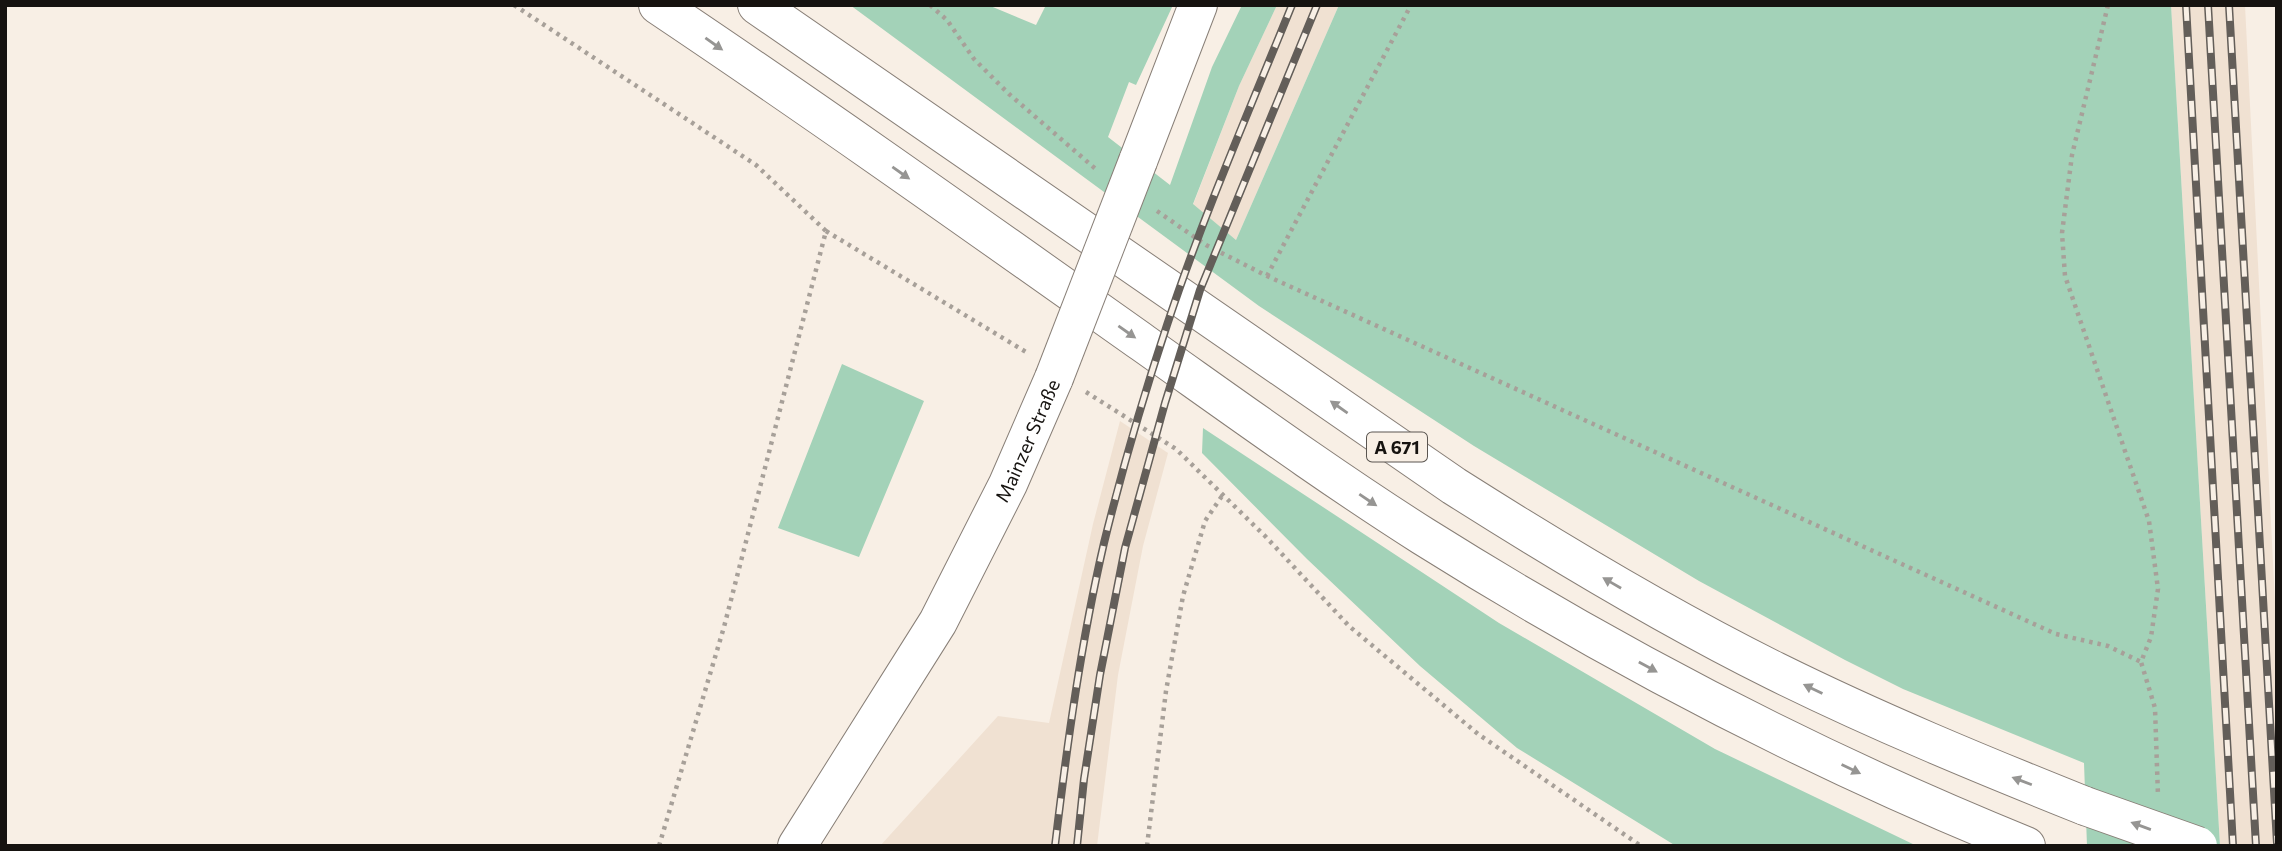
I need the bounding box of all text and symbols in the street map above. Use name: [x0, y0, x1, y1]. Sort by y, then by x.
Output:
one-way arrow: [705, 37, 723, 51]
one-way arrow: [892, 166, 910, 180]
one-way arrow: [1118, 325, 1137, 338]
street label: Mainzer Straße: [989, 375, 1064, 506]
one-way arrow: [1330, 400, 1348, 414]
road number: A 671: [1367, 432, 1427, 462]
one-way arrow: [1359, 493, 1378, 506]
one-way arrow: [1603, 577, 1622, 589]
one-way arrow: [1638, 661, 1657, 673]
one-way arrow: [1803, 684, 1823, 695]
one-way arrow: [1841, 764, 1861, 775]
one-way arrow: [2011, 775, 2032, 786]
one-way arrow: [2131, 820, 2152, 831]

